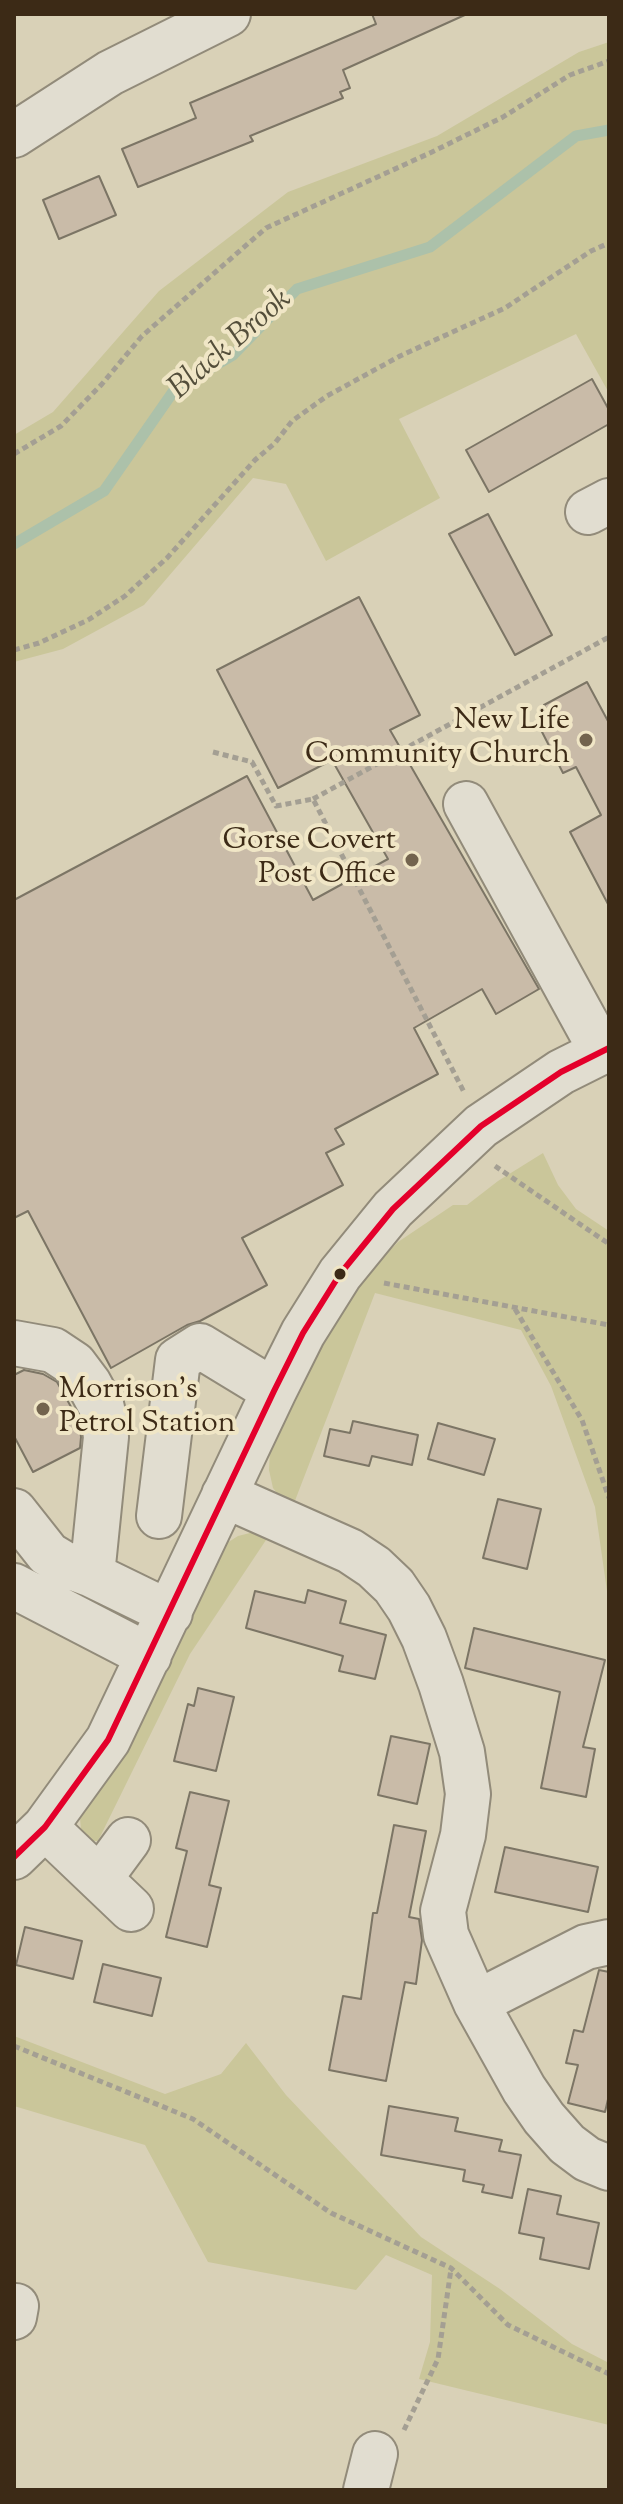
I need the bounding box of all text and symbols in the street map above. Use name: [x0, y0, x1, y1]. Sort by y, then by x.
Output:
water label: Black Brook: [163, 282, 301, 410]
place label: New Life Community Church: [305, 705, 570, 776]
marker: New Life Community Church: [577, 731, 595, 749]
place label: Gorse Covert Post Office: [222, 825, 396, 896]
marker: Gorse Covert Post Office: [403, 851, 421, 869]
unlabelled marker: [332, 1266, 348, 1282]
place label: Morrison's Petrol Station: [59, 1374, 235, 1444]
marker: Morrison's Petrol Station: [34, 1400, 52, 1418]

